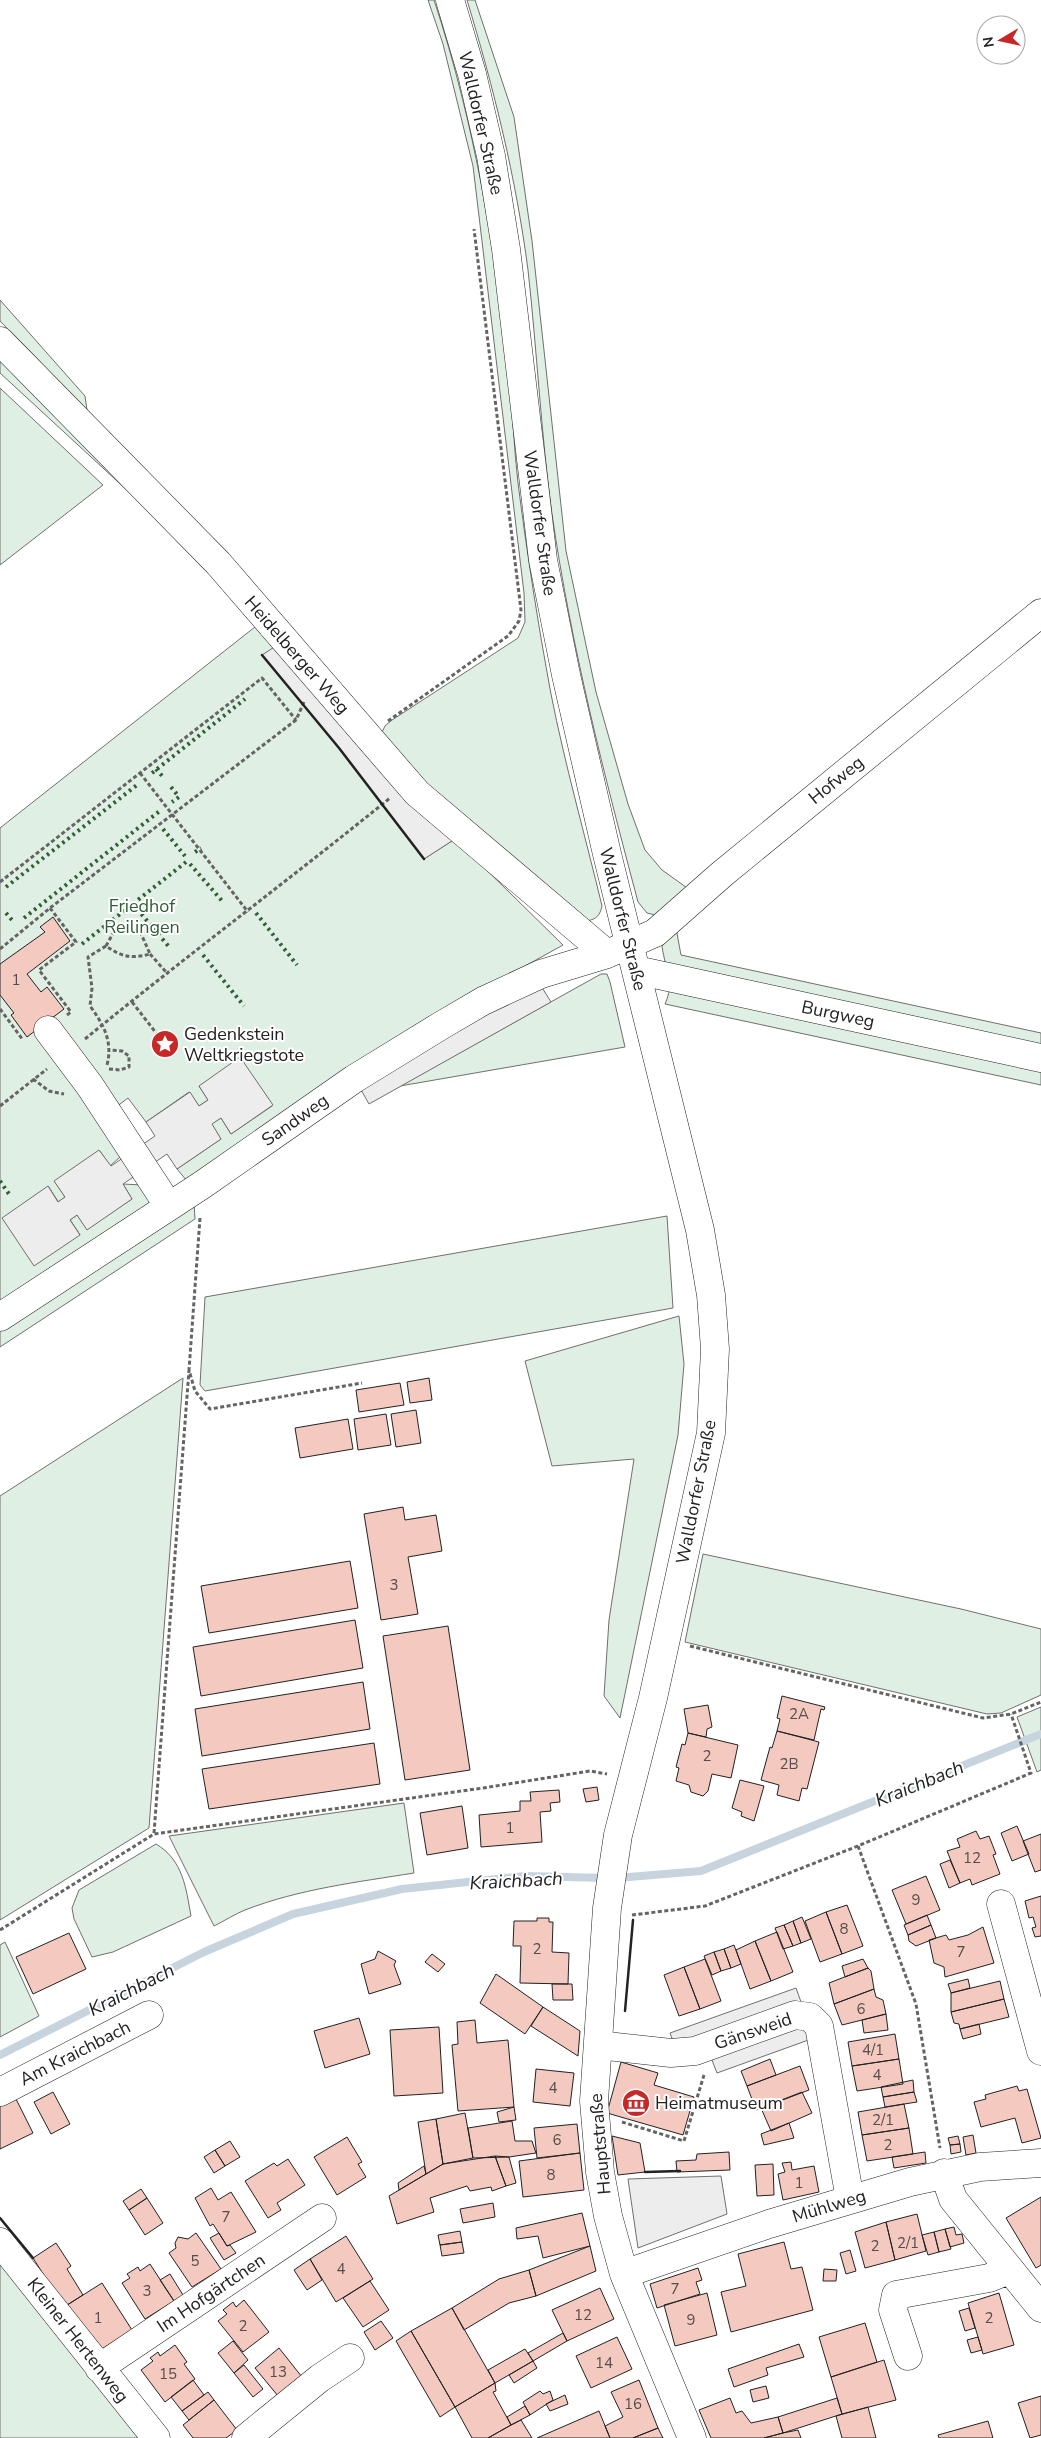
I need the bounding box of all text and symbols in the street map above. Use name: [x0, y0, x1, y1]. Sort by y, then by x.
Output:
north arrow: [976, 15, 1026, 65]
text: N: [978, 35, 999, 49]
street label: Walldorfer Straße: [453, 49, 509, 197]
street label: Walldorfer Straße: [518, 449, 562, 597]
street label: Heidelberger Weg: [239, 591, 355, 719]
street label: Hofweg: [803, 750, 869, 810]
street label: Walldorfer Straße: [594, 845, 652, 993]
park label: Friedhof Reilingen: [104, 894, 180, 939]
house number: 1: [11, 970, 21, 990]
street label: Burgweg: [799, 995, 877, 1033]
place label: Gedenkstein Weltkriegstote: [184, 1022, 304, 1067]
place icon: Gedenkstein Weltkriegstote: [150, 1029, 180, 1059]
street label: Sandweg: [257, 1088, 333, 1152]
street label: Walldorfer Straße: [670, 1418, 722, 1566]
house number: 3: [389, 1575, 399, 1595]
house number: 2A: [789, 1704, 809, 1724]
house number: 2: [702, 1746, 712, 1766]
house number: 2B: [779, 1754, 799, 1774]
water label: Kraichbach: [871, 1754, 968, 1813]
house number: 1: [505, 1818, 515, 1838]
house number: 12: [963, 1848, 981, 1868]
water label: Kraichbach: [469, 1866, 563, 1896]
house number: 9: [911, 1890, 921, 1910]
house number: 8: [839, 1919, 849, 1939]
house number: 2: [532, 1939, 542, 1959]
house number: 7: [956, 1942, 966, 1962]
water label: Kraichbach: [84, 1957, 179, 2023]
house number: 6: [856, 1999, 866, 2019]
street label: Gänsweid: [711, 2007, 795, 2055]
street label: Am Kraichbach: [15, 2015, 135, 2091]
house number: 4/1: [862, 2040, 884, 2060]
house number: 4: [872, 2065, 882, 2085]
house number: 4: [548, 2078, 558, 2098]
museum icon: Heimatmuseum: [621, 2088, 651, 2118]
place label: Heimatmuseum: [655, 2091, 783, 2115]
street label: Hauptstraße: [584, 2092, 616, 2196]
house number: 2/1: [872, 2110, 894, 2130]
house number: 6: [552, 2130, 562, 2150]
house number: 2: [883, 2135, 893, 2155]
house number: 8: [546, 2165, 556, 2185]
house number: 1: [794, 2173, 804, 2193]
street label: Mühlweg: [789, 2183, 869, 2229]
house number: 7: [221, 2207, 231, 2227]
house number: 2/1: [897, 2233, 919, 2253]
house number: 2: [870, 2236, 880, 2256]
street label: Im Hofgärtchen: [152, 2248, 270, 2338]
house number: 5: [190, 2251, 200, 2271]
house number: 4: [336, 2259, 346, 2279]
street label: Kleiner Hertenweg: [22, 2273, 134, 2407]
house number: 7: [670, 2279, 680, 2299]
house number: 3: [142, 2281, 152, 2301]
house number: 12: [574, 2305, 592, 2325]
house number: 1: [93, 2308, 103, 2328]
house number: 2: [984, 2308, 994, 2328]
house number: 9: [686, 2310, 696, 2330]
house number: 2: [238, 2316, 248, 2336]
house number: 14: [595, 2353, 613, 2373]
house number: 13: [269, 2362, 287, 2382]
house number: 15: [159, 2364, 177, 2384]
house number: 16: [624, 2394, 642, 2414]

